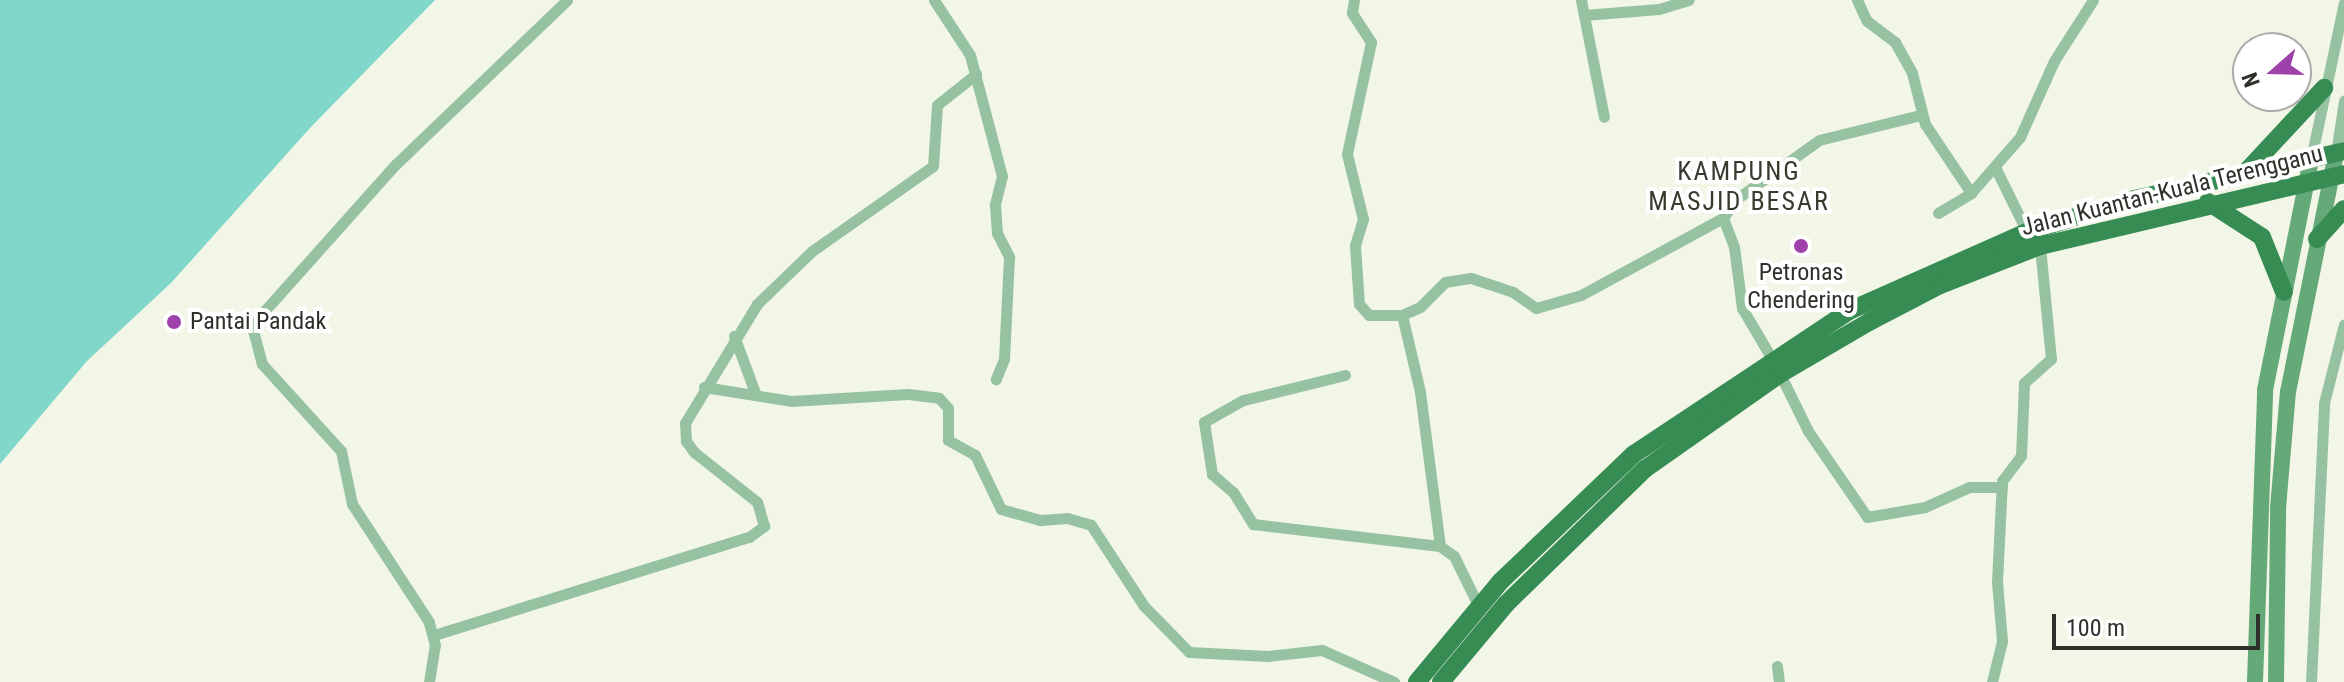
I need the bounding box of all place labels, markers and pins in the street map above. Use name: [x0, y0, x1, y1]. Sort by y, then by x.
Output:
marker: Petronas Chendering: [1792, 237, 1810, 255]
place label: Petronas Chendering: [1747, 259, 1855, 315]
place label: Pantai Pandak: [190, 308, 326, 336]
marker: Pantai Pandak: [165, 313, 183, 331]

